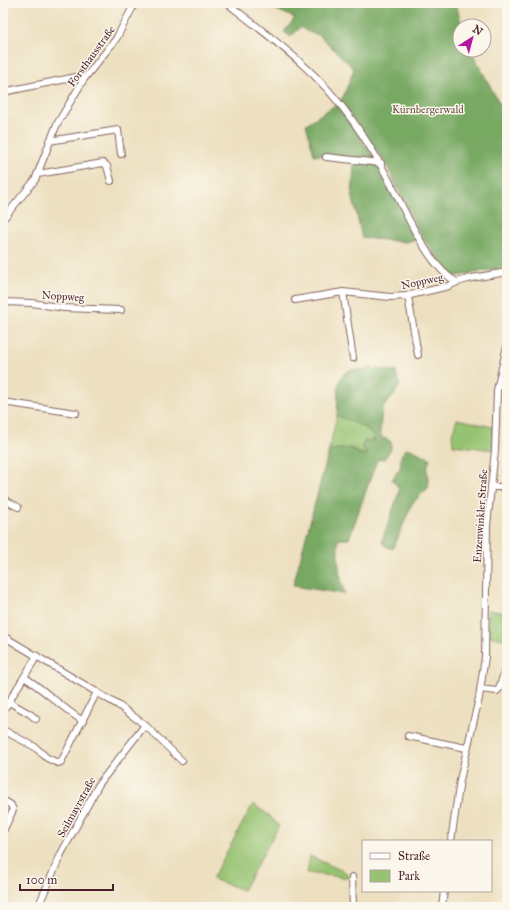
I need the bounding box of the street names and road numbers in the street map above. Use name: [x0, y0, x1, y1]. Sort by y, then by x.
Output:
street label: Forsthausstraße: [65, 23, 118, 89]
street label: Noppweg: [400, 271, 445, 292]
street label: Noppweg: [41, 289, 86, 305]
street label: Enzenwinkler Straße: [471, 468, 490, 563]
street label: Seilmayrstraße: [55, 774, 99, 840]

